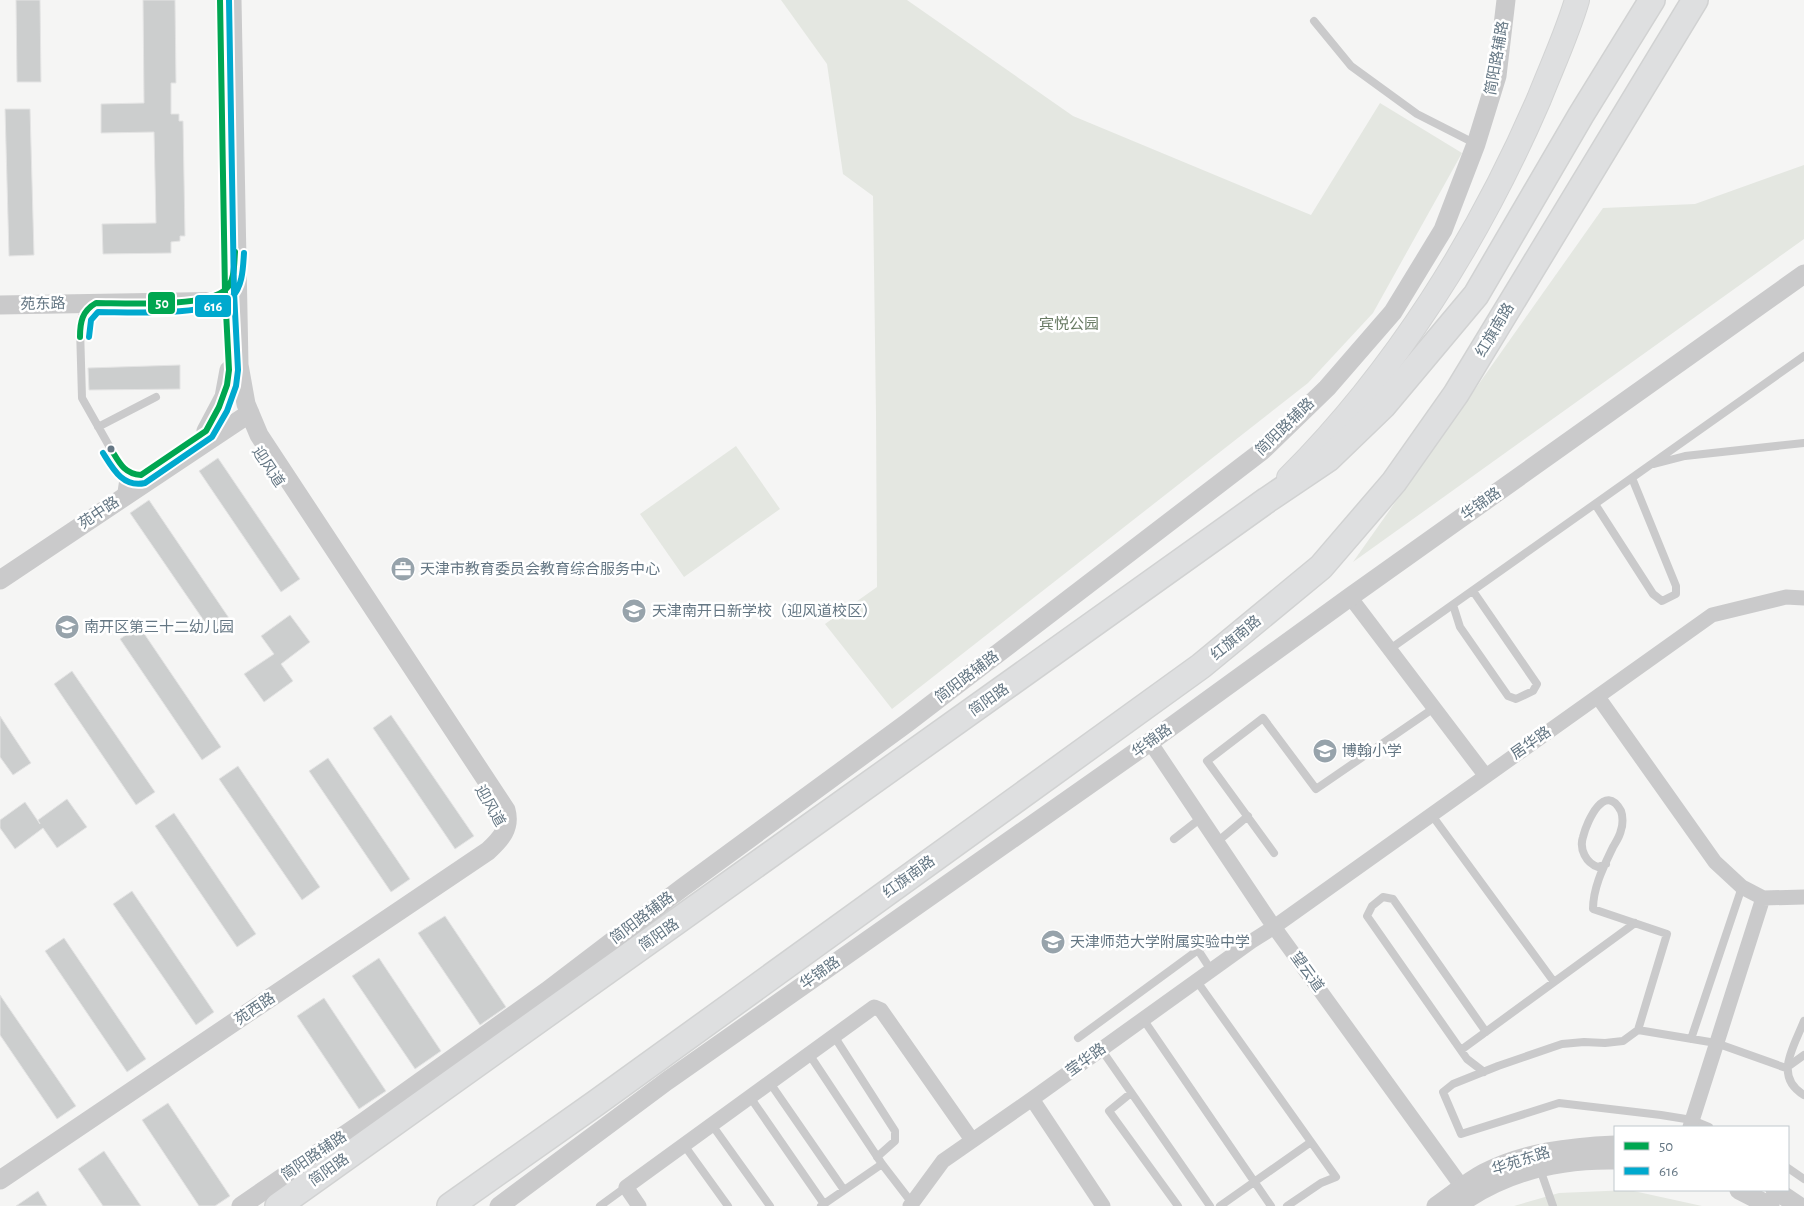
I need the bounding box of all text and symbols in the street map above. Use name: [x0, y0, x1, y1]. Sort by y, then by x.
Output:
street label: 简阳路辅路: [1482, 20, 1511, 96]
line badge: 50: [147, 291, 176, 315]
line badge: 616: [194, 294, 232, 318]
street label: 苑东路: [20, 295, 66, 312]
text: 50: [155, 297, 169, 311]
text: 616: [204, 300, 223, 314]
street label: 红旗南路: [1472, 300, 1517, 360]
park label: 宾悦公园: [1039, 316, 1099, 332]
street label: 简阳路辅路: [1252, 395, 1317, 458]
unlabelled marker: [106, 444, 116, 454]
street label: 迎风道: [249, 444, 288, 490]
street label: 华锦路: [1457, 483, 1504, 523]
street label: 苑中路: [76, 493, 122, 532]
office icon: 天津市教育委员会教育综合服务中心: [390, 556, 416, 582]
place label: 天津市教育委员会教育综合服务中心: [420, 561, 660, 577]
school or university icon: 天津南开日新学校（迎风道校区）: [621, 598, 647, 624]
place label: 天津南开日新学校（迎风道校区）: [652, 602, 877, 619]
street label: 红旗南路: [1208, 612, 1264, 663]
school or university icon: 南开区第三十二幼儿园: [54, 614, 80, 640]
place label: 南开区第三十二幼儿园: [84, 619, 234, 635]
street label: 简阳路辅路: [932, 647, 1002, 707]
street label: 简阳路: [965, 680, 1013, 720]
street label: 华锦路: [1128, 720, 1175, 760]
street label: 居华路: [1507, 722, 1554, 762]
school or university icon: 博翰小学: [1312, 738, 1338, 764]
place label: 博翰小学: [1342, 742, 1402, 759]
street label: 迎风道: [472, 782, 509, 829]
street label: 红旗南路: [880, 852, 938, 901]
street label: 简阳路辅路: [607, 888, 677, 948]
street label: 简阳路: [635, 915, 683, 955]
school or university icon: 天津师范大学附属实验中学: [1040, 929, 1066, 955]
place label: 天津师范大学附属实验中学: [1070, 933, 1250, 950]
street label: 望云道: [1288, 949, 1327, 995]
street label: 华锦路: [796, 952, 843, 992]
street label: 苑西路: [232, 989, 278, 1028]
street label: 莹华路: [1062, 1039, 1109, 1079]
legend: [1614, 1126, 1789, 1191]
street label: 简阳路辅路: [278, 1128, 350, 1184]
text: 50: [1659, 1139, 1673, 1154]
street label: 华苑东路: [1490, 1143, 1552, 1177]
street label: 简阳路: [305, 1150, 353, 1190]
text: 616: [1659, 1164, 1678, 1179]

